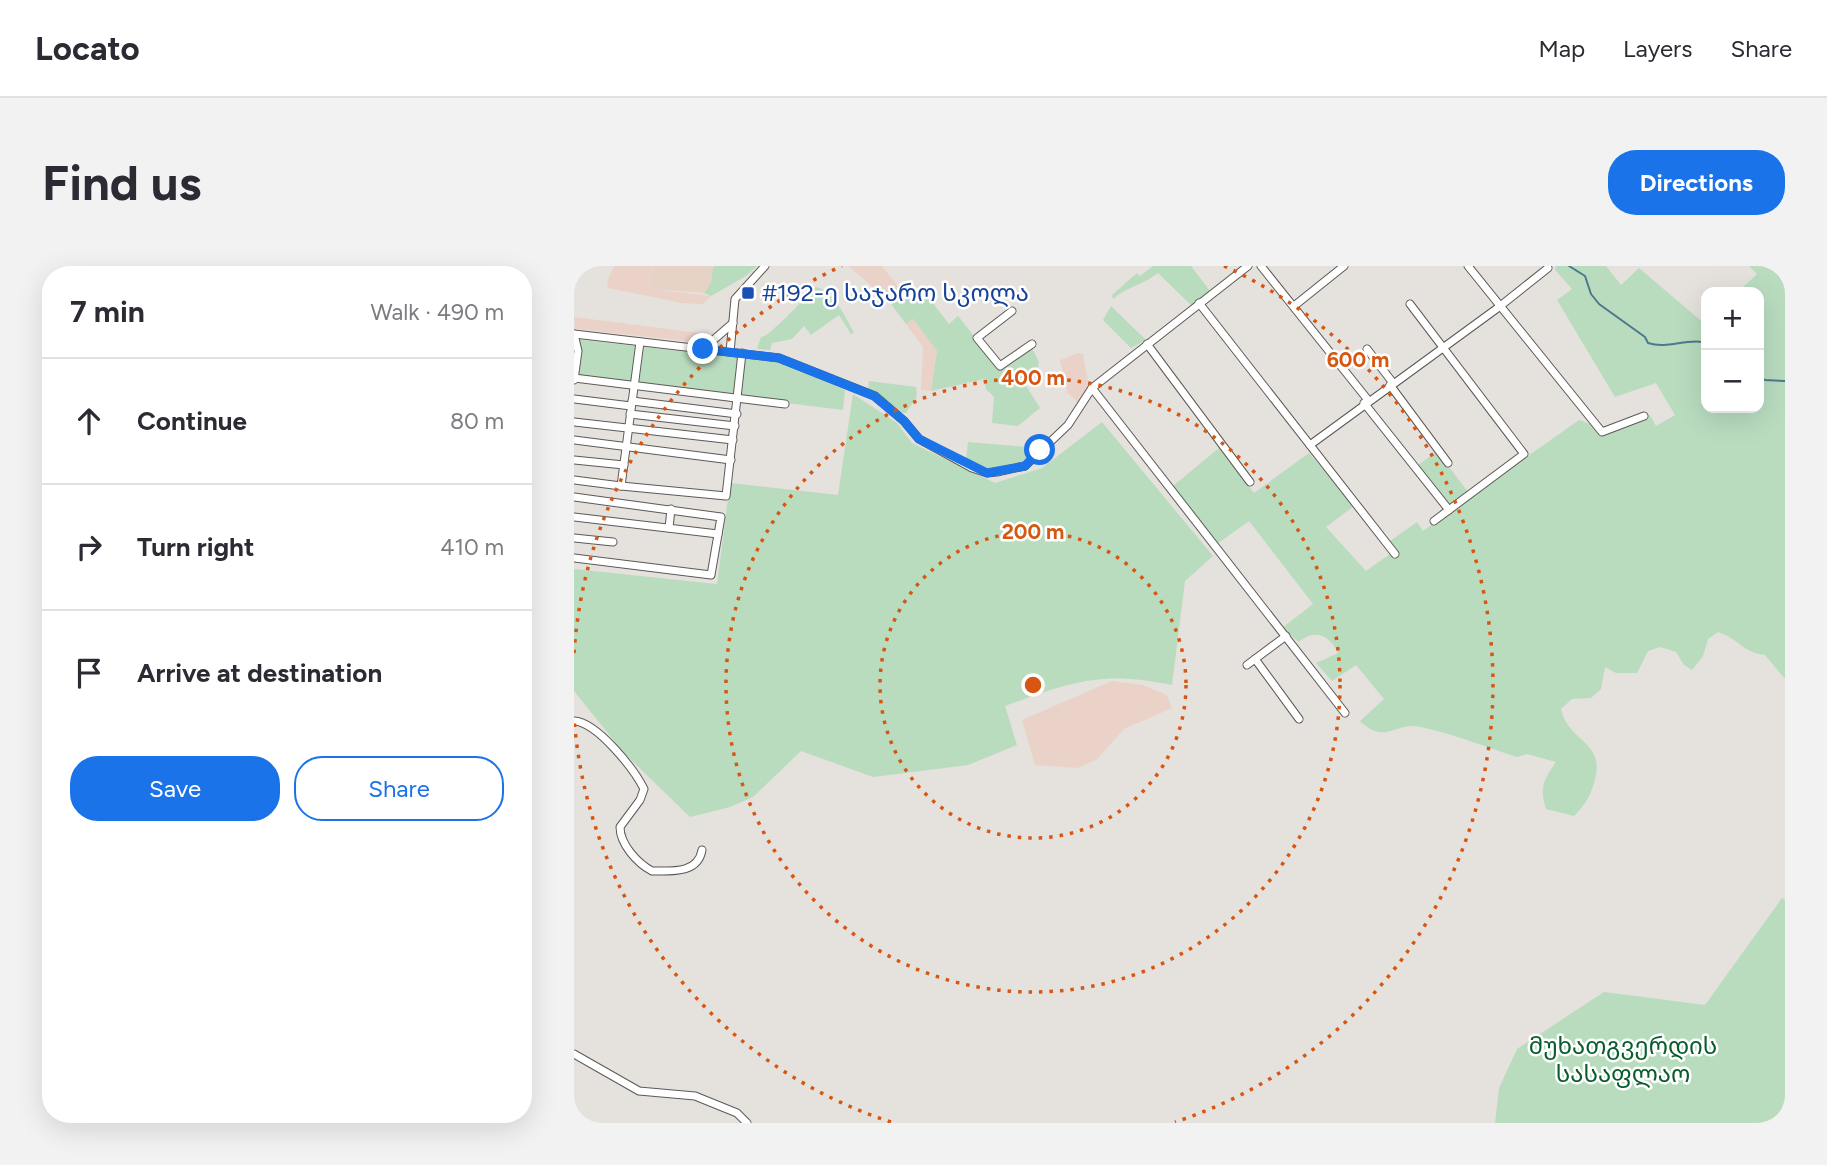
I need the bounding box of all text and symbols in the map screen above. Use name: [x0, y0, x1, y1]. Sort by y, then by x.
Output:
text: Locato: [35, 29, 140, 68]
text: Map: [1538, 34, 1585, 63]
text: Layers: [1623, 34, 1692, 63]
text: Share: [1730, 34, 1792, 63]
button: Directions: [1608, 150, 1785, 215]
text: Find us: [42, 153, 201, 212]
place label: #192-ე საჯარო სკოლა: [762, 278, 1029, 307]
marker: #192-ე საჯარო სკოლა: [740, 285, 756, 301]
map controls: [1701, 287, 1764, 413]
button: +: [1701, 287, 1764, 350]
text: 7 min: [70, 293, 145, 330]
text: Walk · 490 m: [370, 298, 504, 326]
route end: [687, 333, 718, 364]
text: 600 m: [1327, 347, 1389, 372]
button: −: [1701, 350, 1764, 413]
text: 400 m: [1001, 365, 1065, 390]
icon: ahead: [70, 402, 108, 440]
text: Continue: [137, 405, 247, 437]
text: 80 m: [450, 407, 504, 435]
route start: [1024, 434, 1055, 465]
text: 200 m: [1002, 519, 1064, 544]
icon: right: [70, 528, 108, 566]
text: Turn right: [137, 531, 254, 563]
text: 410 m: [440, 533, 504, 561]
icon: arrive: [70, 654, 108, 692]
text: Arrive at destination: [137, 657, 382, 689]
centre of rings: [1021, 673, 1045, 697]
button: Save: [70, 756, 280, 821]
button: Share: [294, 756, 504, 821]
park label: მუხათგვერდის სასაფლაო: [1529, 1031, 1717, 1088]

